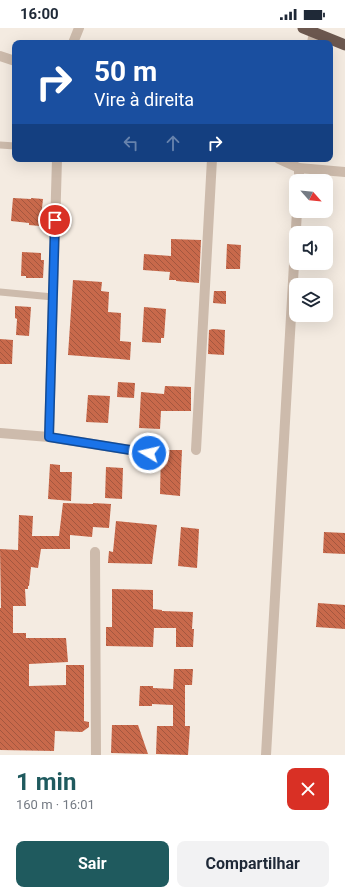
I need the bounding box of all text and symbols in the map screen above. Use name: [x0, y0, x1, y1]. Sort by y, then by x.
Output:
text: 16:00: [20, 5, 59, 23]
text: 50 m: [94, 55, 157, 88]
icon: right: [28, 56, 80, 108]
text: Vire à direita: [94, 89, 194, 110]
icon: left: [120, 132, 142, 154]
icon: ahead: [162, 132, 184, 154]
icon: right: [204, 132, 226, 154]
north arrow: [289, 174, 333, 218]
map controls: [289, 174, 333, 322]
pin: [38, 203, 72, 237]
icon: arrive: [44, 209, 66, 231]
button: sound: [289, 226, 333, 270]
button: layers: [289, 278, 333, 322]
position arrow: [128, 432, 170, 474]
text: 1 min: [16, 768, 76, 796]
button: close: [287, 768, 329, 810]
text: 160 m · 16:01: [16, 797, 95, 812]
button: Sair: [16, 841, 169, 887]
button: Compartilhar: [177, 841, 329, 887]

